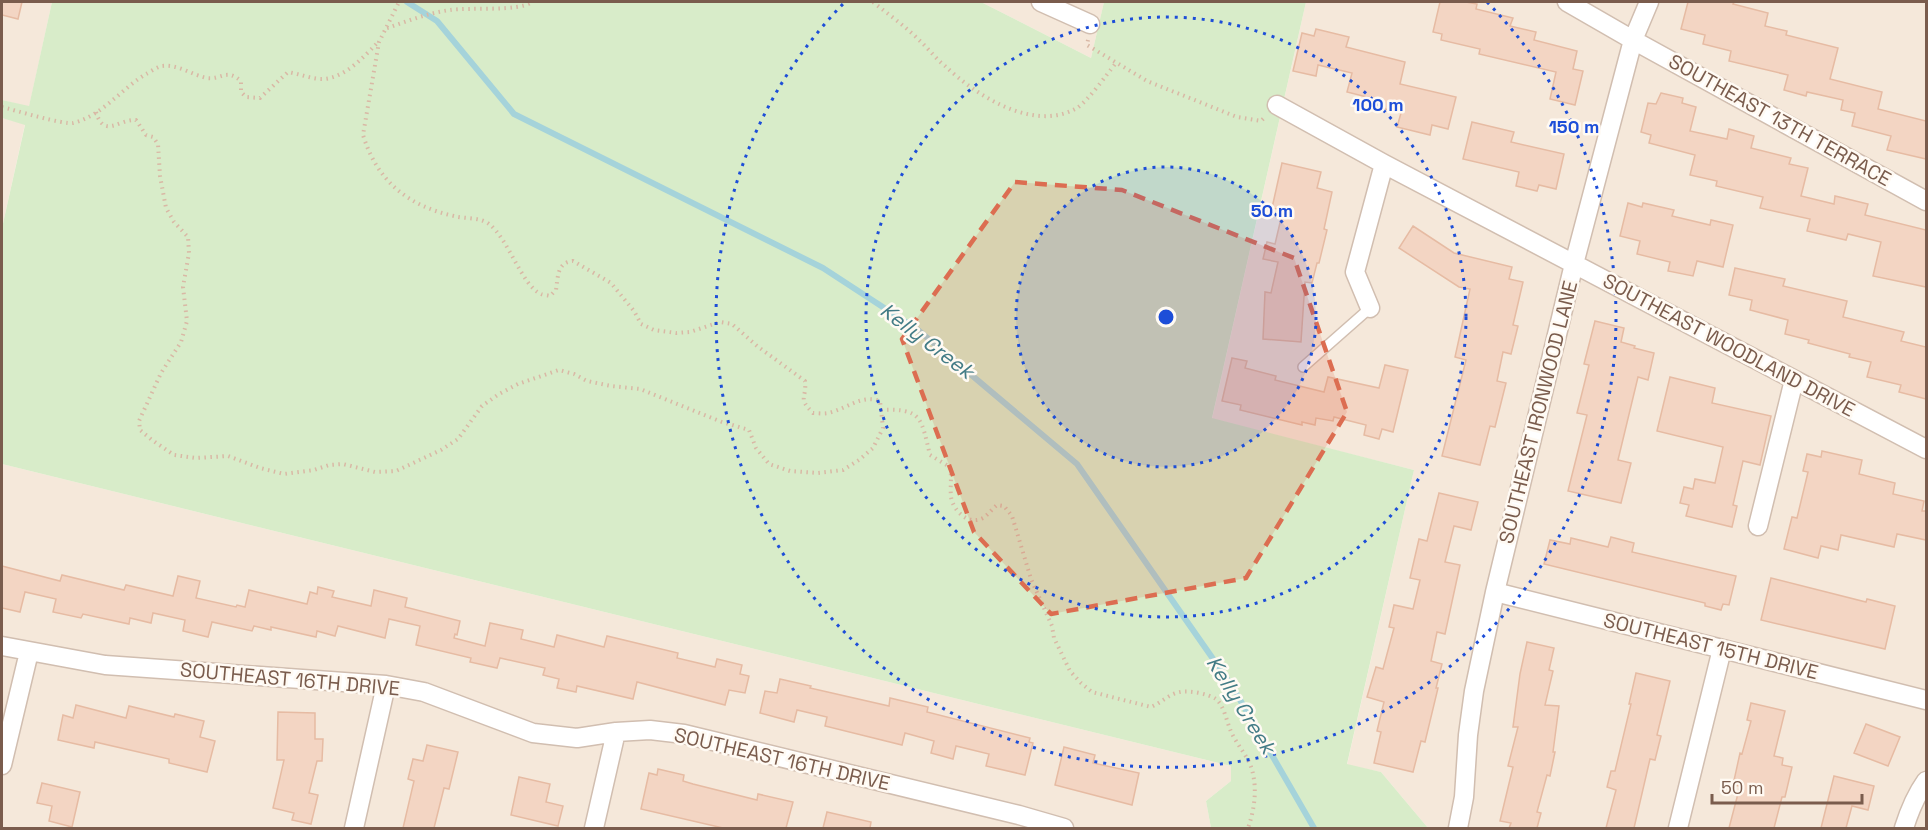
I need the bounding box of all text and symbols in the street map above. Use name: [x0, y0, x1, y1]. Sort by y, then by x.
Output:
street label: SOUTHEAST 13TH TERRACE: [1664, 48, 1896, 192]
text: 100 m: [1352, 93, 1404, 116]
text: 150 m: [1549, 115, 1599, 138]
text: 50 m: [1251, 199, 1293, 222]
street label: SOUTHEAST WOODLAND DRIVE: [1598, 267, 1860, 423]
street label: SOUTHEAST IRONWOOD LANE: [1493, 278, 1583, 546]
water label: Kelly Creek: [875, 297, 982, 386]
centre of rings: [1156, 307, 1176, 327]
street label: SOUTHEAST 15TH DRIVE: [1601, 607, 1821, 685]
water label: Kelly Creek: [1201, 651, 1284, 761]
street label: SOUTHEAST 16TH DRIVE: [179, 656, 401, 702]
street label: SOUTHEAST 16TH DRIVE: [672, 722, 892, 796]
scale bar: [1712, 767, 1862, 805]
text: 50 m: [1721, 776, 1763, 799]

